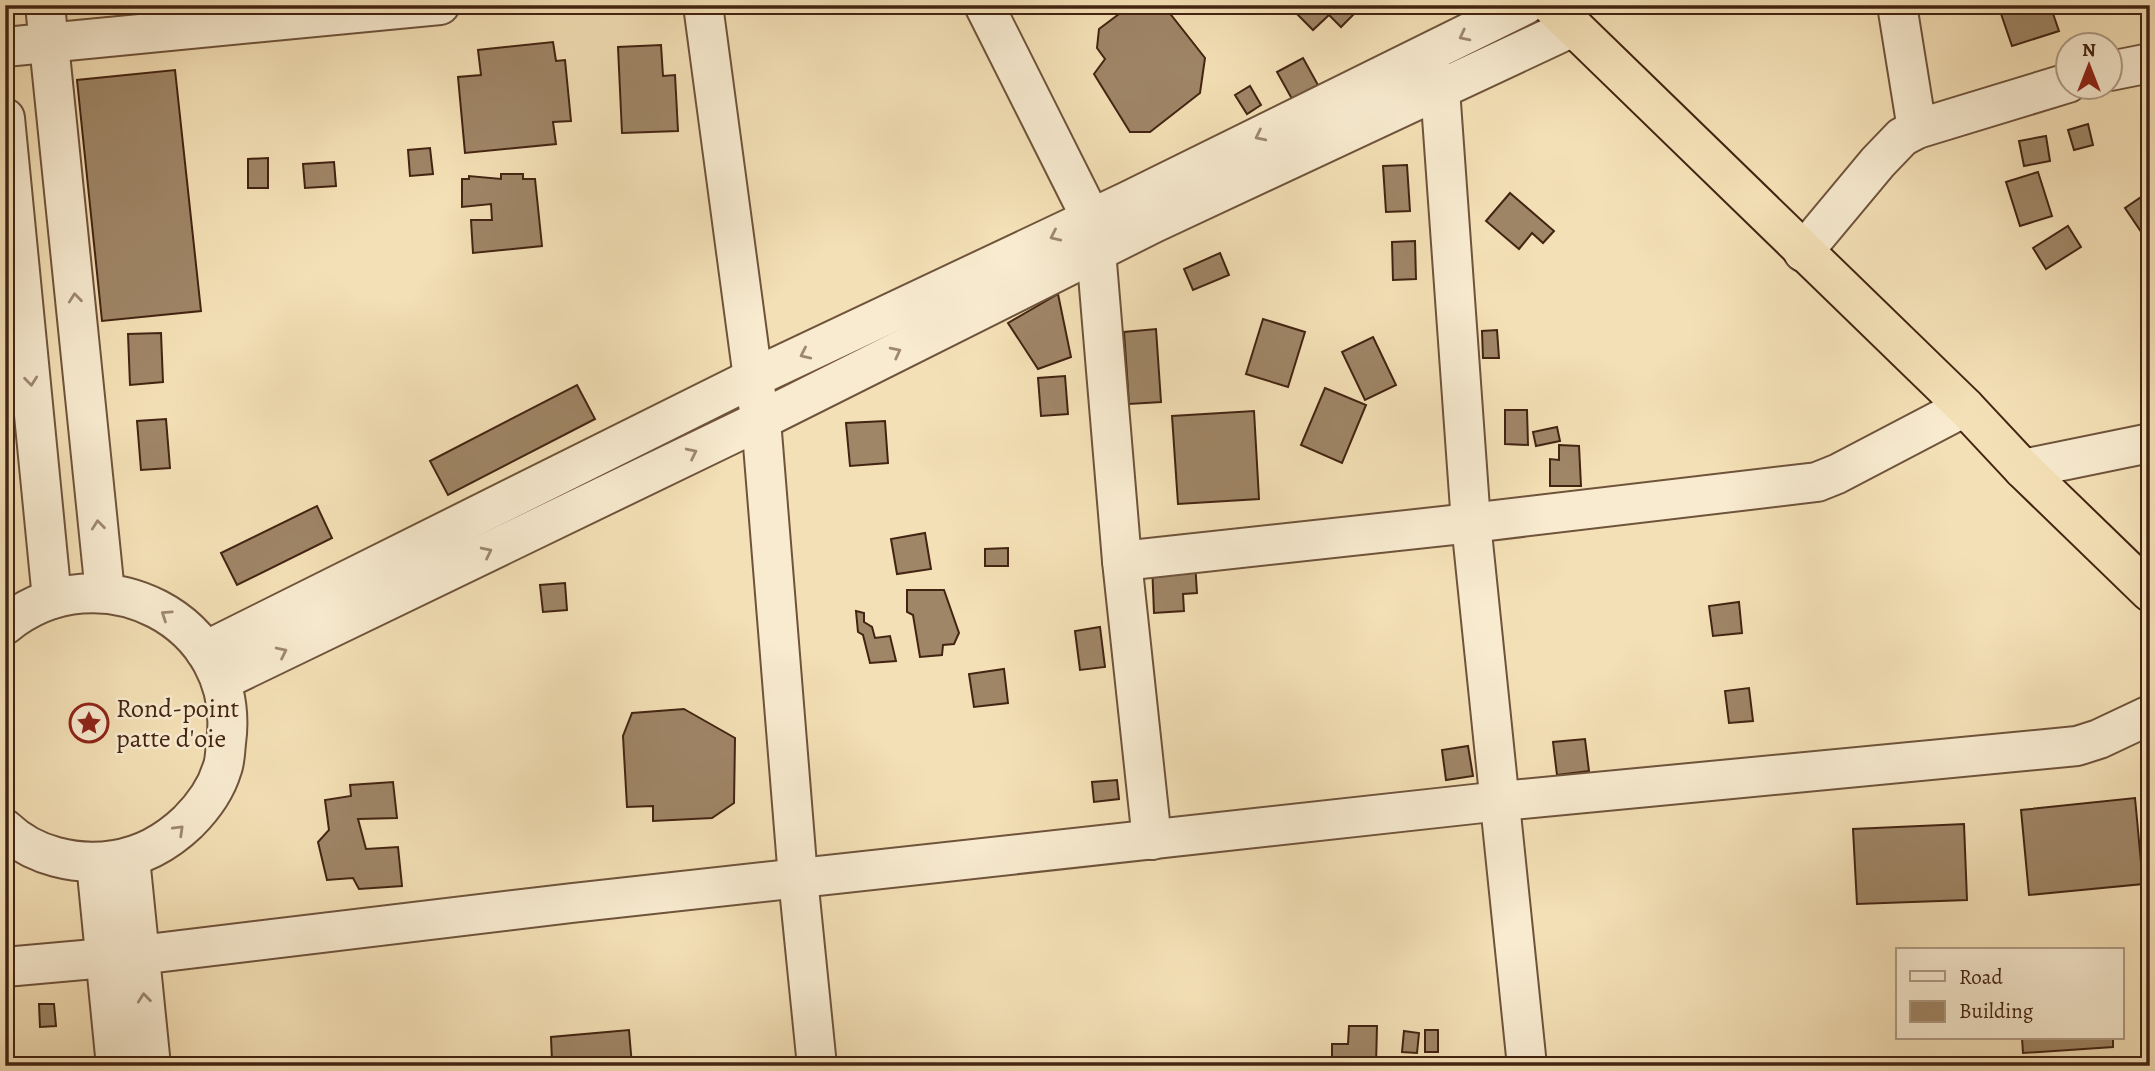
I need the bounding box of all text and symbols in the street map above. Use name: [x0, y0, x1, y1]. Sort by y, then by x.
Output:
one-way arrow: [1459, 27, 1471, 41]
north arrow: [2054, 32, 2124, 102]
text: N: [2082, 37, 2096, 63]
one-way arrow: [1255, 128, 1267, 142]
one-way arrow: [1050, 227, 1062, 241]
one-way arrow: [68, 293, 83, 304]
one-way arrow: [800, 346, 812, 360]
one-way arrow: [889, 346, 901, 360]
one-way arrow: [23, 376, 38, 387]
one-way arrow: [685, 447, 697, 461]
one-way arrow: [91, 519, 106, 531]
one-way arrow: [480, 547, 492, 561]
one-way arrow: [161, 611, 174, 623]
one-way arrow: [275, 646, 288, 660]
place label: Rond-point patte d'oie: [116, 691, 239, 756]
place icon: Rond-point patte d'oie: [68, 702, 110, 744]
one-way arrow: [171, 825, 184, 838]
legend: [1896, 948, 2124, 1040]
text: Road: [1959, 963, 2003, 991]
one-way arrow: [137, 992, 152, 1003]
text: Building: [1959, 997, 2034, 1025]

